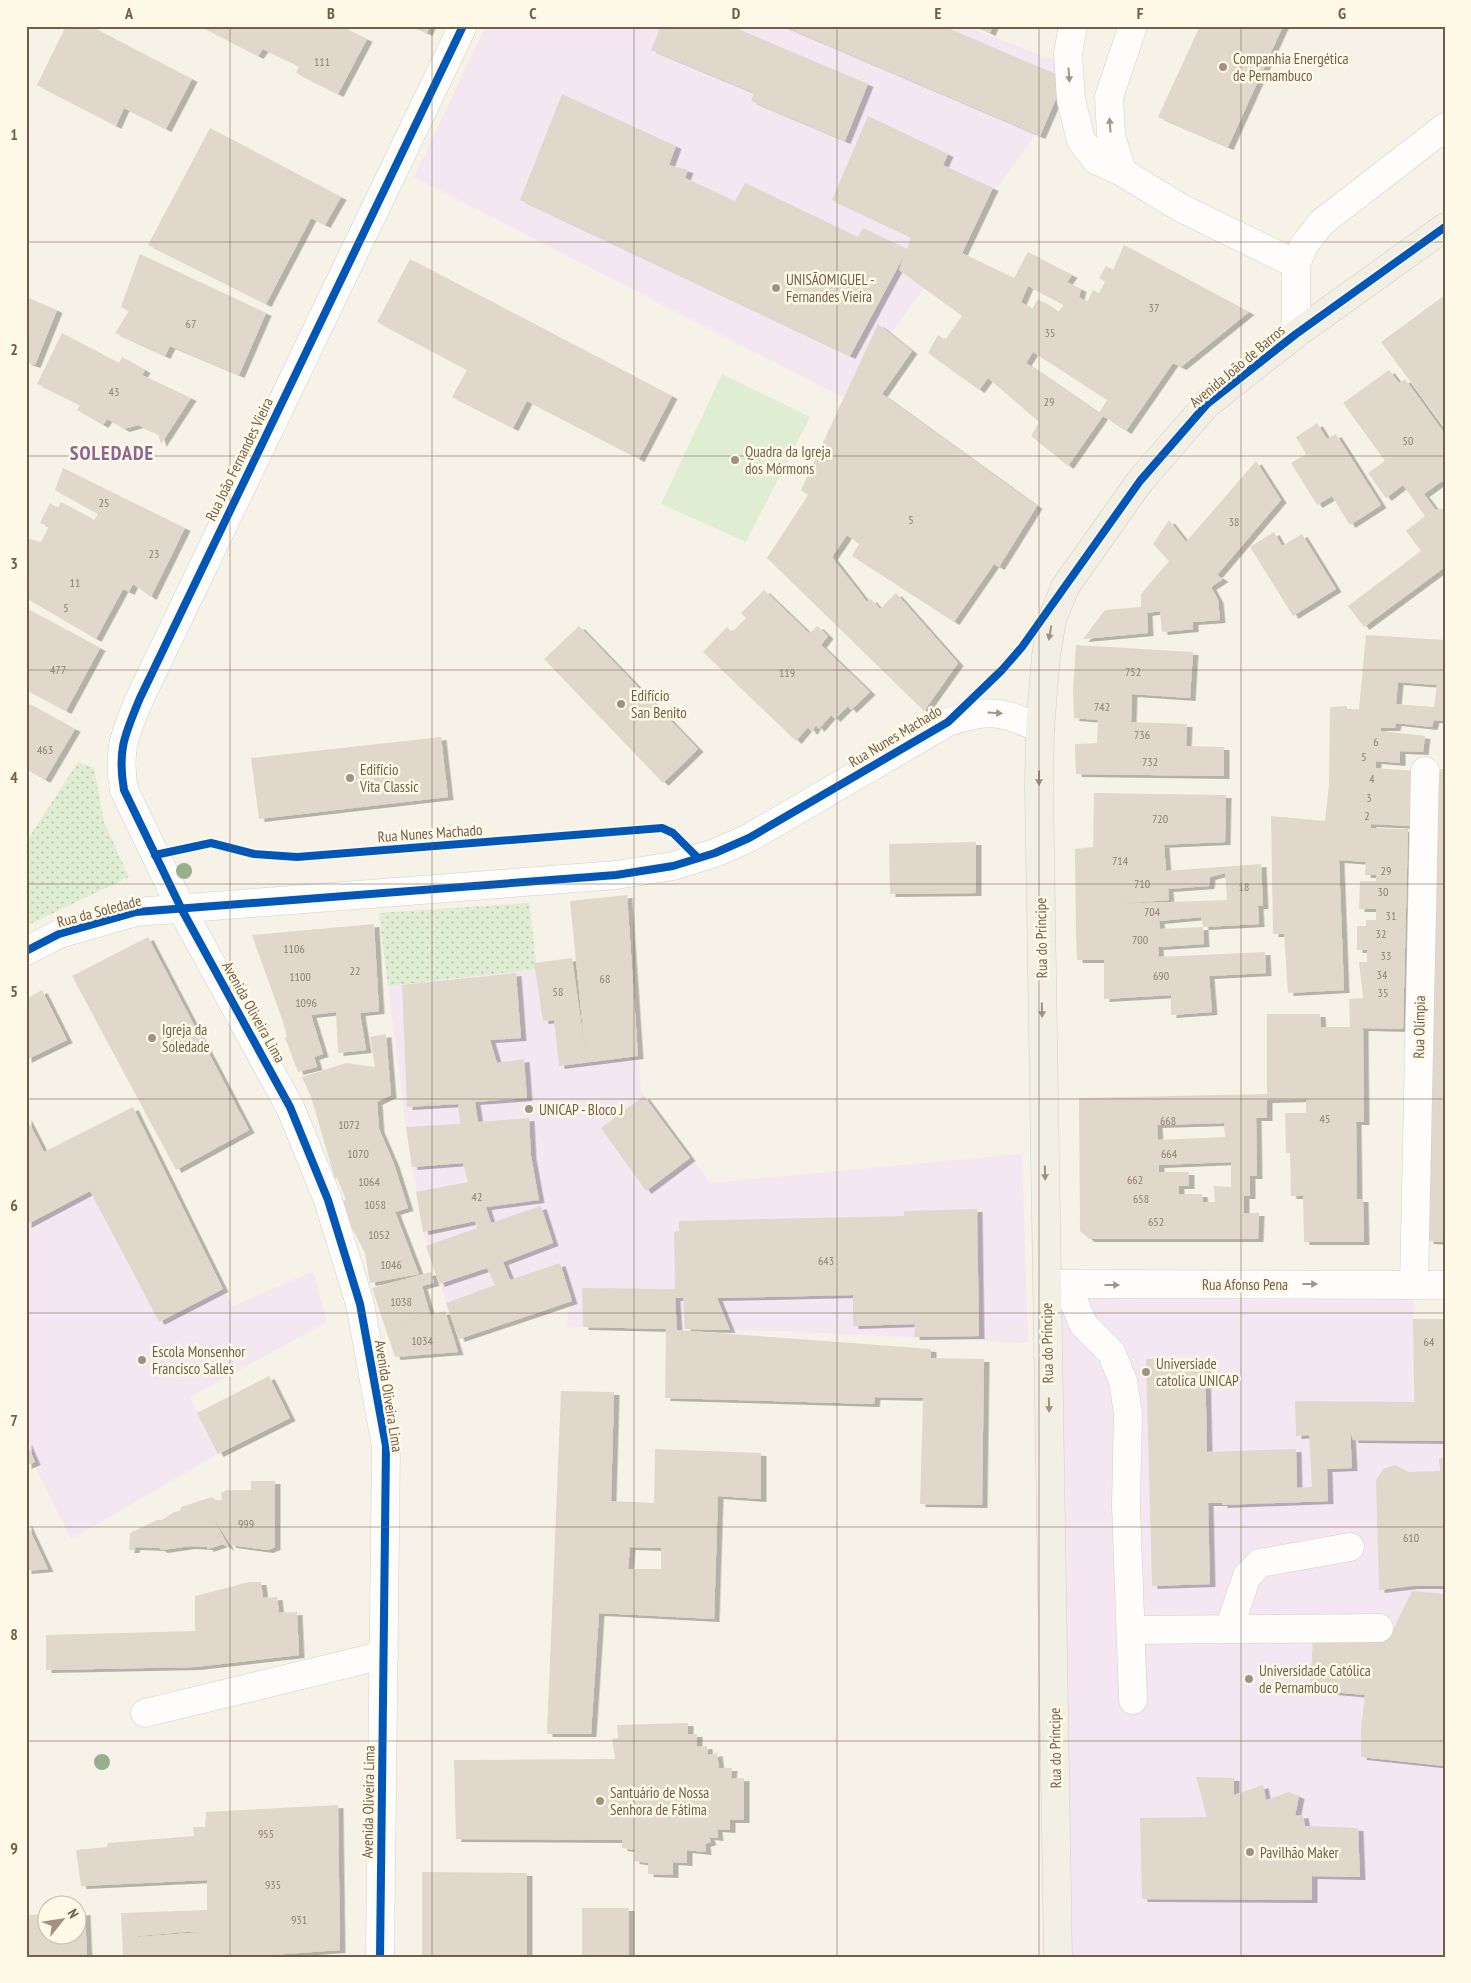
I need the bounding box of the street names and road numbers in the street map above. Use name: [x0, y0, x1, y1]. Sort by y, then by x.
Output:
street label: Avenida João de Barros: [1185, 321, 1289, 411]
street label: Rua João Fernandes Vieira: [201, 394, 277, 524]
street label: Rua Nunes Machado: [845, 701, 945, 771]
street label: Rua Nunes Machado: [377, 820, 483, 846]
street label: Rua da Soledade: [55, 891, 143, 931]
street label: Rua do Príncipe: [1031, 898, 1051, 978]
street label: Avenida Oliveira Lima: [218, 958, 290, 1066]
street label: Rua Olímpia: [1409, 995, 1429, 1059]
street label: Rua Afonso Pena: [1202, 1275, 1288, 1294]
street label: Rua do Príncipe: [1037, 1303, 1057, 1383]
street label: Avenida Oliveira Lima: [371, 1339, 407, 1453]
street label: Rua do Príncipe: [1045, 1708, 1065, 1788]
street label: Avenida Oliveira Lima: [358, 1745, 378, 1859]

